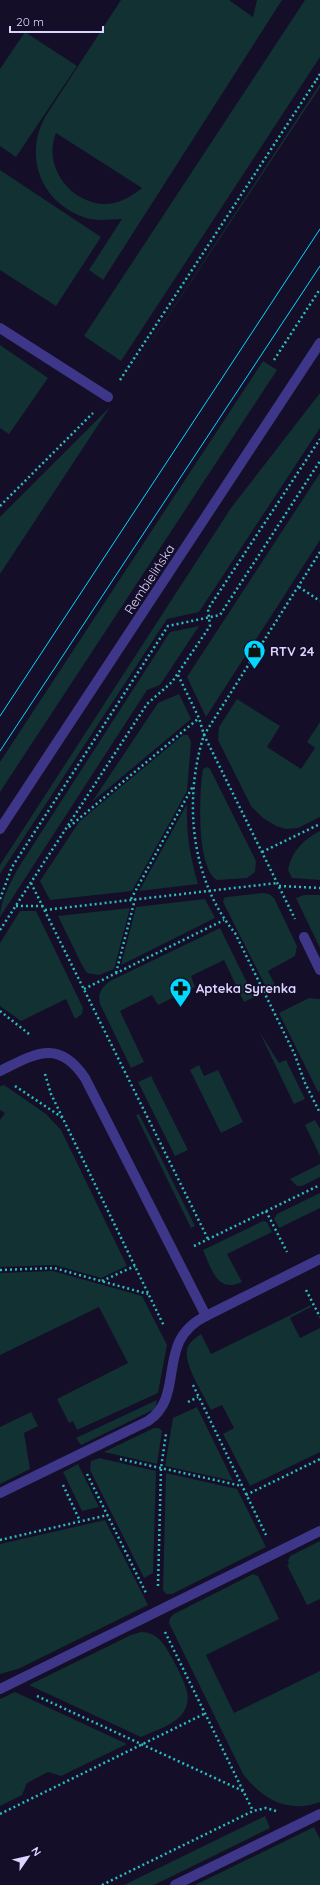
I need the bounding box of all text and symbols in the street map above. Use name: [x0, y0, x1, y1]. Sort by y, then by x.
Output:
scale bar: [10, 8, 103, 34]
text: 20 m: [16, 14, 44, 29]
street label: Rembielińska: [121, 541, 177, 617]
shop icon: RTV 24: [241, 638, 267, 671]
place label: RTV 24: [270, 643, 315, 659]
pharmacy icon: Apteka Syrenka: [167, 975, 193, 1008]
place label: Apteka Syrenka: [196, 980, 296, 996]
north arrow: [8, 1837, 48, 1877]
text: N: [28, 1844, 44, 1859]

